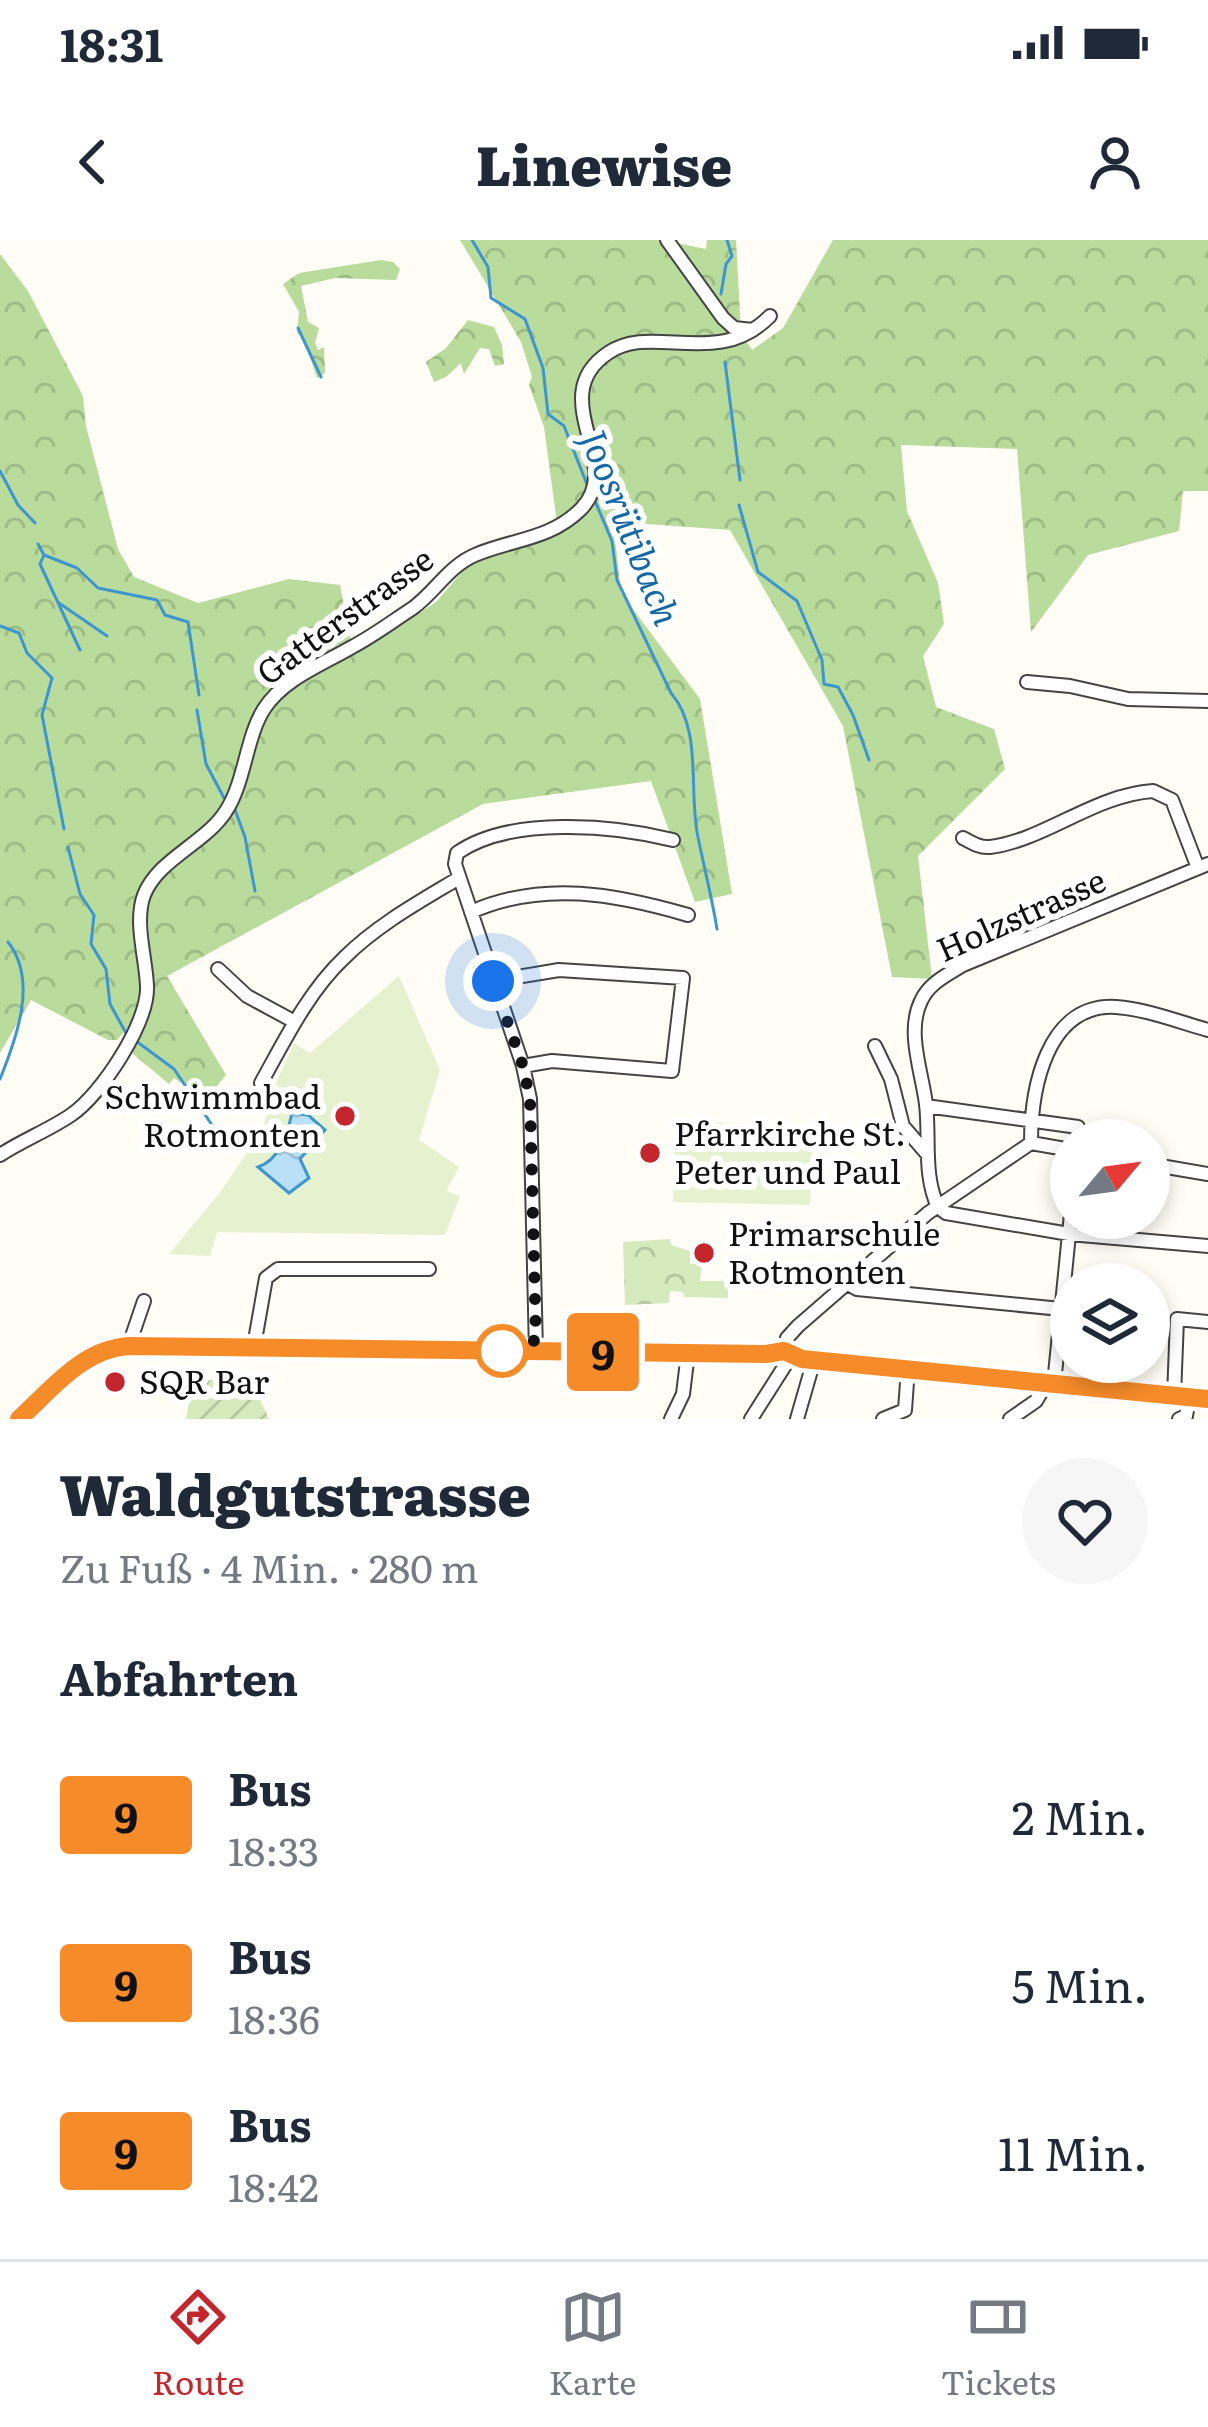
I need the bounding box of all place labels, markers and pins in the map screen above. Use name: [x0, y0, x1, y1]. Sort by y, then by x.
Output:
place label: Schwimmbad Rotmonten: [105, 1070, 321, 1157]
marker: Schwimmbad Rotmonten: [332, 1103, 358, 1129]
place label: Pfarrkirche St. Peter und Paul: [674, 1107, 906, 1194]
marker: Pfarrkirche St. Peter und Paul: [637, 1140, 663, 1166]
place label: Primarschule Rotmonten: [728, 1207, 941, 1294]
marker: Primarschule Rotmonten: [691, 1240, 717, 1266]
unlabelled marker: [477, 1326, 527, 1376]
place label: SQR Bar: [139, 1355, 270, 1404]
marker: SQR Bar: [102, 1369, 128, 1395]

